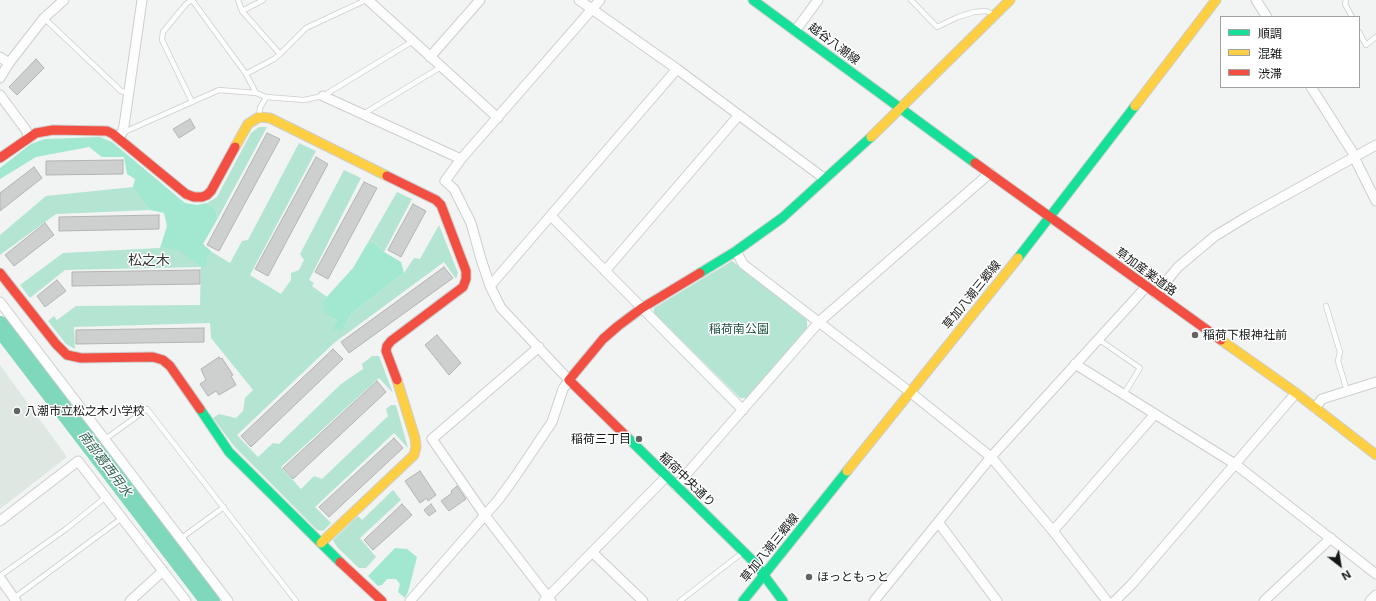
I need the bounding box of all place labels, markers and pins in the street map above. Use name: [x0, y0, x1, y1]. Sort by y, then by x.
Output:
place label: 稲荷下根神社前: [1203, 328, 1287, 342]
marker: 稲荷下根神社前: [1190, 330, 1200, 340]
place label: 八潮市立松之木小学校: [25, 404, 145, 418]
marker: 八潮市立松之木小学校: [12, 406, 22, 416]
place label: 稲荷三丁目: [571, 432, 631, 446]
marker: 稲荷三丁目: [634, 434, 644, 444]
place label: ほっともっと: [817, 570, 889, 584]
marker: ほっともっと: [804, 572, 814, 582]

